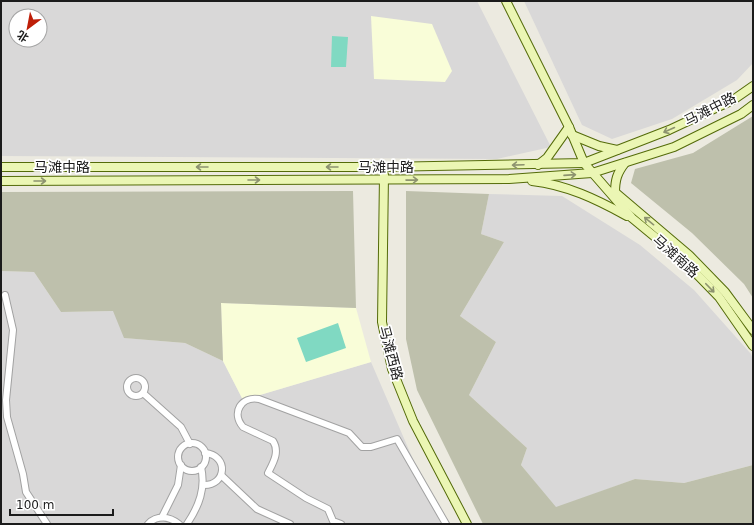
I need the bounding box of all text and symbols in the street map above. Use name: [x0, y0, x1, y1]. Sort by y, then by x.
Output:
north arrow: [8, 8, 48, 48]
text: 北: [15, 28, 31, 44]
street label: 马滩中路: [681, 89, 739, 129]
one-way arrow: [664, 127, 676, 134]
street label: 马滩中路: [34, 159, 90, 175]
street label: 马滩中路: [358, 159, 414, 175]
one-way arrow: [512, 162, 525, 169]
one-way arrow: [196, 163, 209, 171]
one-way arrow: [326, 163, 339, 171]
one-way arrow: [563, 171, 576, 178]
one-way arrow: [247, 176, 260, 184]
one-way arrow: [405, 176, 418, 183]
one-way arrow: [33, 177, 46, 185]
one-way arrow: [643, 217, 654, 226]
street label: 马滩南路: [650, 231, 702, 281]
one-way arrow: [705, 283, 715, 293]
street label: 马滩西路: [376, 324, 406, 382]
scale bar: [10, 491, 113, 517]
text: 100 m: [16, 498, 54, 512]

